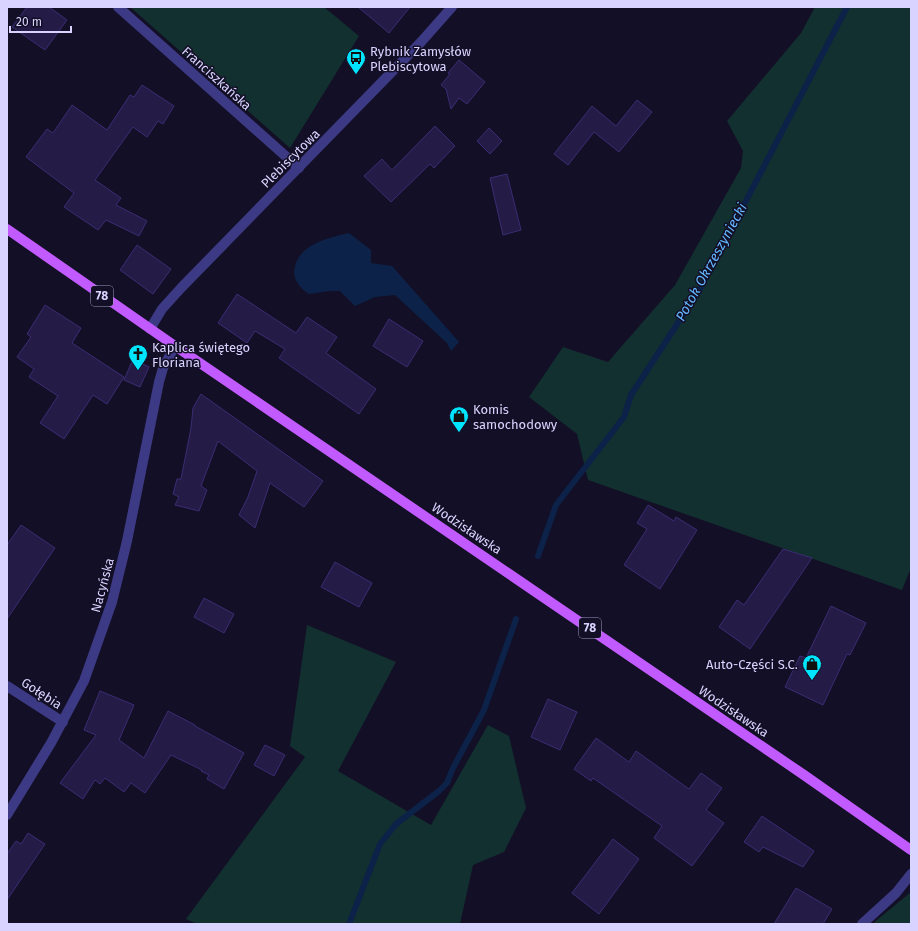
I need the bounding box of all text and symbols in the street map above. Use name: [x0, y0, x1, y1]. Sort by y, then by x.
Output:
scale bar: [10, 8, 71, 34]
text: 20 m: [16, 15, 42, 29]
street label: Franciszkańska: [179, 43, 254, 113]
place label: Rybnik Zamysłów Plebiscytowa: [370, 44, 472, 74]
bus stop icon: Rybnik Zamysłów Plebiscytowa: [345, 47, 367, 75]
street label: Plebiscytowa: [258, 126, 323, 191]
water label: Potok Okrzeszyniecki: [672, 200, 751, 324]
road number: 78: [91, 286, 113, 306]
place label: Kaplica świętego Floriana: [152, 340, 250, 370]
church icon: Kaplica świętego Floriana: [127, 343, 149, 371]
place label: Komis samochodowy: [473, 402, 558, 432]
shop icon: Komis samochodowy: [448, 405, 470, 433]
street label: Wodzisławska: [429, 500, 505, 557]
street label: Nacyńska: [88, 556, 117, 614]
road number: 78: [579, 618, 601, 638]
shop icon: Auto-Części S.C.: [801, 653, 823, 681]
place label: Auto-Części S.C.: [706, 657, 798, 672]
street label: Gołębia: [19, 675, 65, 712]
street label: Wodzisławska: [696, 683, 772, 740]

